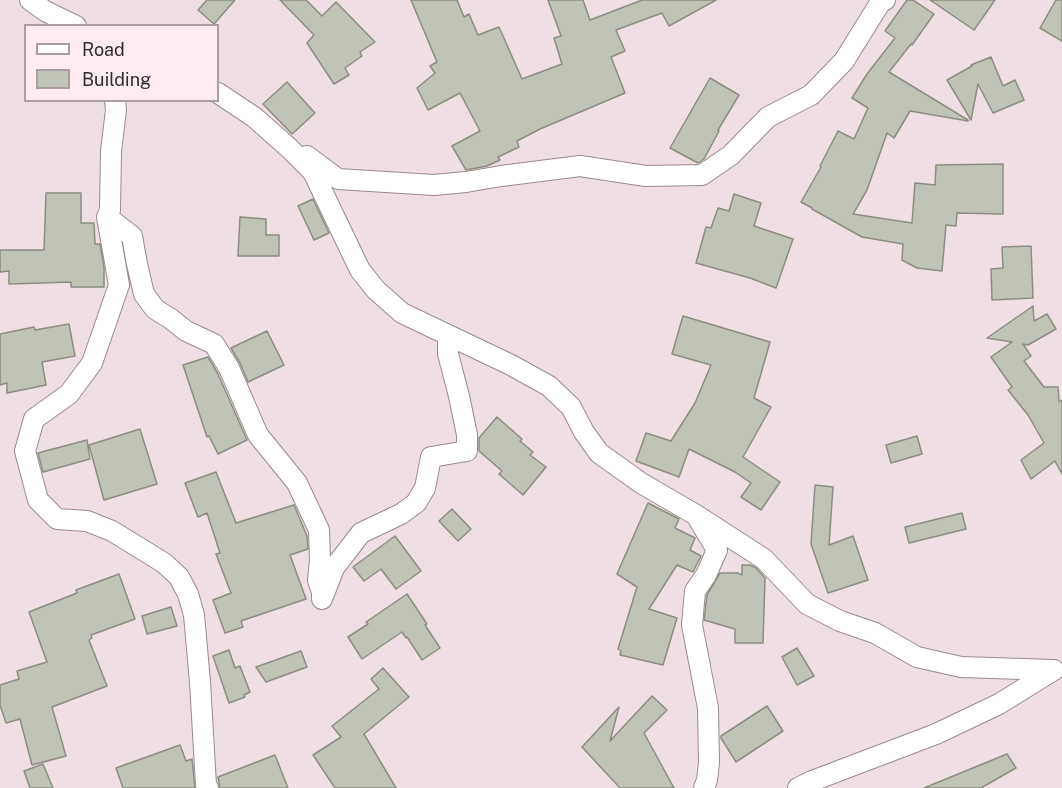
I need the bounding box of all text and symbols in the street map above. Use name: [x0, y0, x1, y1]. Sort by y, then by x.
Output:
legend: [24, 24, 219, 102]
text: Road: [82, 39, 125, 60]
text: Building: [82, 69, 151, 90]

